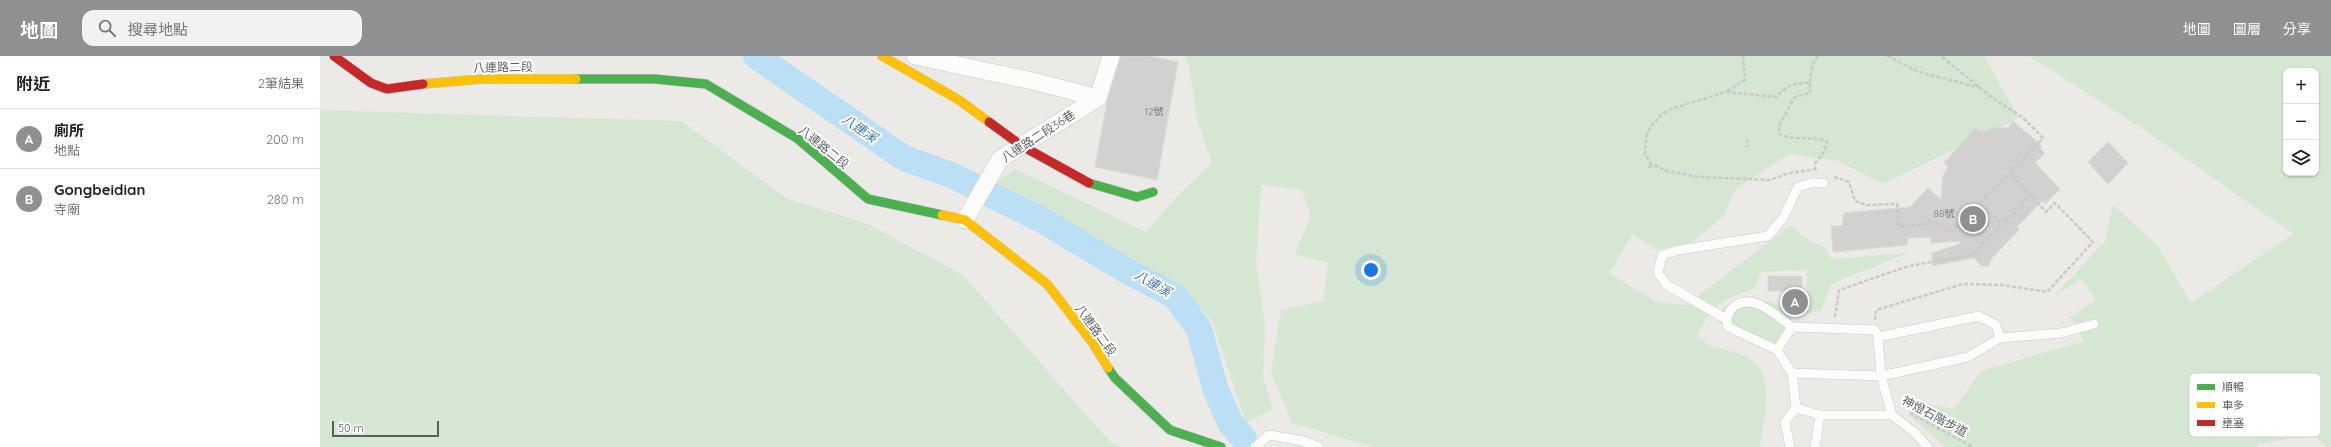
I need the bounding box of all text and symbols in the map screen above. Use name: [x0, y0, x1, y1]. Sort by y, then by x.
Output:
search box: [82, 10, 362, 46]
icon: search: [96, 17, 118, 39]
text: 地圖: [20, 18, 58, 42]
text: 搜尋地點: [128, 20, 188, 39]
text: 地圖: [2183, 20, 2211, 38]
text: 圖層: [2233, 20, 2261, 38]
text: 分享: [2283, 20, 2311, 38]
street label: 八連路二段: [473, 59, 533, 75]
map controls: [2283, 68, 2319, 176]
button: +: [2283, 68, 2319, 104]
text: 附近: [16, 73, 50, 94]
text: 2筆結果: [258, 75, 304, 91]
button: −: [2283, 104, 2319, 140]
house number: 12號: [1144, 105, 1164, 118]
street label: 八連路二段36巷: [998, 107, 1078, 165]
water label: 八連溪: [839, 110, 882, 147]
text: 廁所: [54, 121, 84, 140]
street label: 八連路二段: [796, 122, 852, 172]
text: A: [25, 131, 33, 147]
text: 200 m: [266, 131, 304, 147]
button: layers: [2283, 140, 2319, 176]
text: 地點: [54, 142, 80, 158]
text: Gongbeidian: [54, 180, 145, 199]
text: B: [25, 191, 33, 207]
text: 280 m: [267, 191, 304, 207]
text: 寺廟: [54, 201, 80, 217]
pin: B: [1960, 204, 1986, 234]
house number: 88號: [1934, 207, 1954, 220]
your location: [1361, 260, 1381, 280]
water label: 八連溪: [1132, 266, 1176, 301]
pin: A: [1782, 287, 1808, 317]
street label: 八連路二段: [1072, 301, 1120, 359]
legend: [2189, 373, 2321, 437]
text: 順暢: [2222, 380, 2244, 394]
street label: 神燈石階步道: [1900, 392, 1970, 440]
text: 車多: [2222, 398, 2244, 412]
text: 壅塞: [2222, 416, 2244, 430]
scale bar: [332, 419, 439, 438]
text: 50 m: [338, 421, 364, 435]

